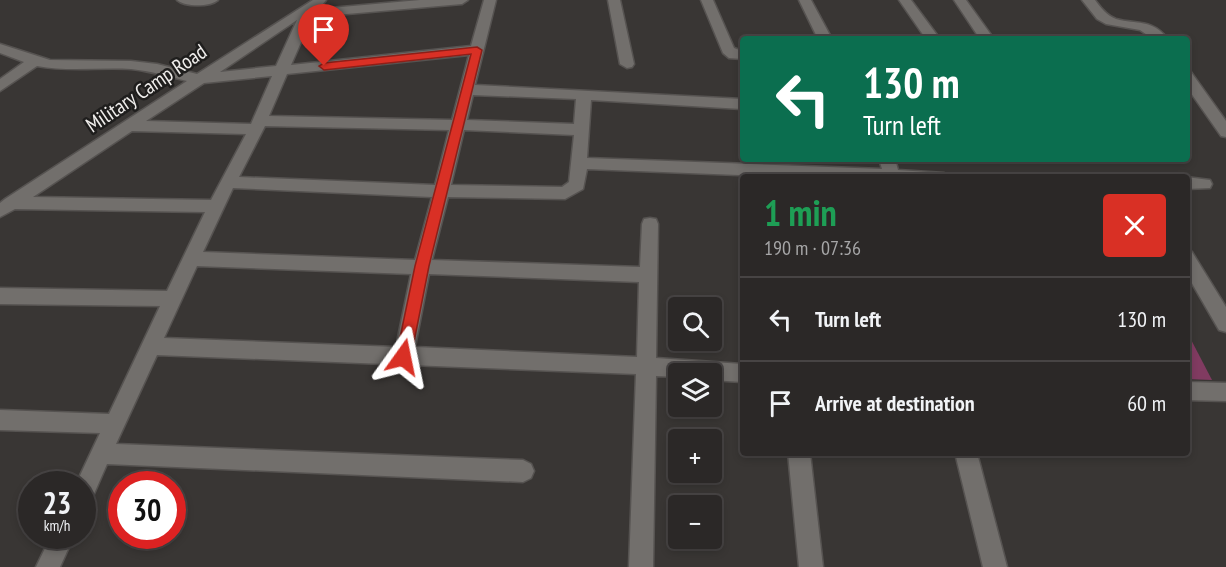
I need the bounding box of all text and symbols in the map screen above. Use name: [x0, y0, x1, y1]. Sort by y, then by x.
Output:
pin: [298, 4, 349, 66]
icon: arrive: [307, 13, 340, 46]
street label: Military Camp Road: [80, 38, 212, 138]
text: 130 m: [863, 55, 960, 110]
icon: left: [764, 60, 842, 138]
text: Turn left: [863, 108, 941, 142]
text: 1 min: [764, 189, 837, 236]
button: close: [1103, 194, 1166, 257]
text: 190 m · 07:36: [764, 235, 861, 261]
map controls: [668, 297, 722, 549]
button: search: [668, 297, 722, 351]
icon: left: [764, 303, 797, 336]
text: Turn left: [815, 305, 881, 333]
text: 130 m: [1117, 305, 1166, 333]
position arrow: [371, 325, 435, 389]
button: layers: [668, 363, 722, 417]
icon: arrive: [764, 387, 797, 420]
text: Arrive at destination: [815, 389, 975, 417]
text: 60 m: [1127, 389, 1166, 417]
button: +: [668, 429, 722, 483]
speed limit sign: 30: [108, 471, 186, 549]
text: 23: [43, 483, 71, 522]
button: −: [668, 495, 722, 549]
text: km/h: [44, 516, 70, 535]

